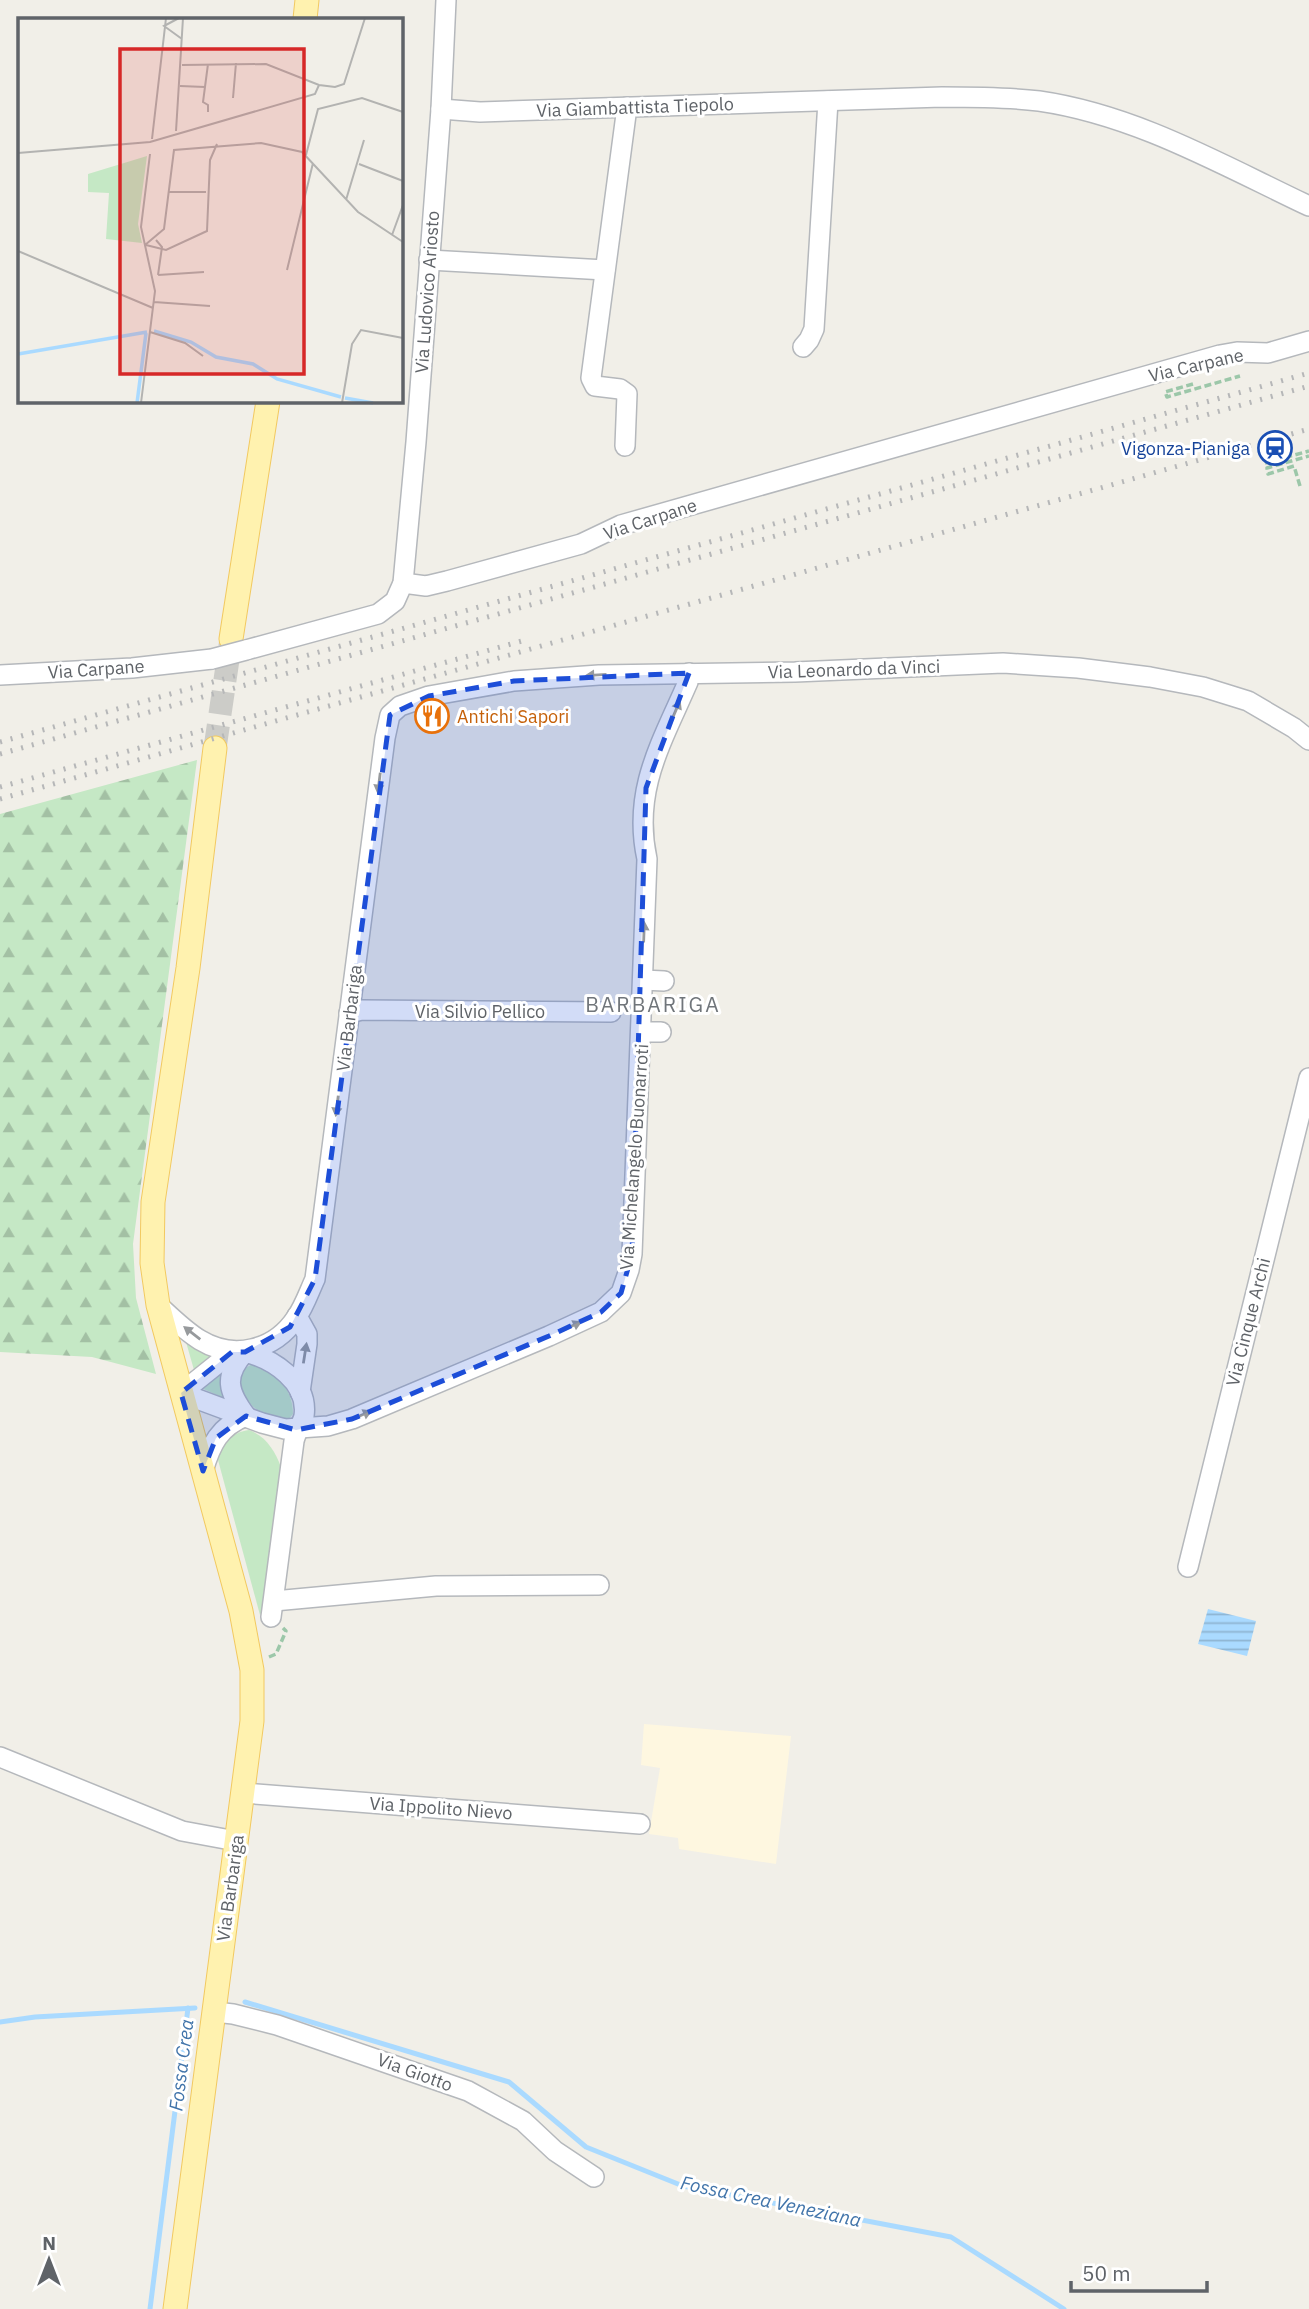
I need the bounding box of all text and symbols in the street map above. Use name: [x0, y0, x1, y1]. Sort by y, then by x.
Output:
inset map: [18, 18, 402, 402]
street label: Via Giambattista Tiepolo: [536, 92, 734, 122]
street label: Via Ludovico Ariosto: [410, 210, 444, 374]
street label: Via Carpane: [1146, 343, 1246, 387]
station icon: Vigonza-Pianiga: [1256, 429, 1294, 467]
place label: Vigonza-Pianiga: [1121, 437, 1250, 460]
street label: Via Carpane: [600, 493, 700, 545]
street label: Via Carpane: [47, 654, 145, 684]
street label: Via Leonardo da Vinci: [767, 654, 941, 684]
one-way arrow: [585, 670, 607, 681]
restaurant icon: Antichi Sapori: [413, 697, 451, 735]
one-way arrow: [671, 700, 682, 721]
place label: Antichi Sapori: [457, 705, 569, 728]
one-way arrow: [374, 772, 385, 794]
one-way arrow: [639, 920, 650, 942]
street label: Via Barbariga: [331, 963, 367, 1073]
district label: BARBARIGA: [585, 990, 721, 1018]
street label: Via Silvio Pellico: [415, 1000, 545, 1023]
street label: Via Michelangelo Buonarroti: [615, 1043, 653, 1271]
one-way arrow: [332, 1095, 343, 1117]
street label: Via Cinque Archi: [1221, 1255, 1275, 1389]
one-way arrow: [562, 1320, 582, 1332]
one-way arrow: [183, 1326, 201, 1341]
one-way arrow: [300, 1342, 311, 1364]
one-way arrow: [352, 1409, 373, 1420]
street label: Via Ippolito Nievo: [369, 1792, 513, 1824]
street label: Via Barbariga: [211, 1833, 249, 1943]
water label: Fossa Crea: [163, 2018, 199, 2112]
street label: Via Giotto: [374, 2048, 456, 2096]
water label: Fossa Crea Veneziana: [678, 2170, 864, 2232]
north arrow: [14, 2225, 84, 2295]
text: N: [42, 2231, 56, 2255]
scale bar: [1071, 2250, 1208, 2294]
text: 50 m: [1082, 2259, 1131, 2287]

